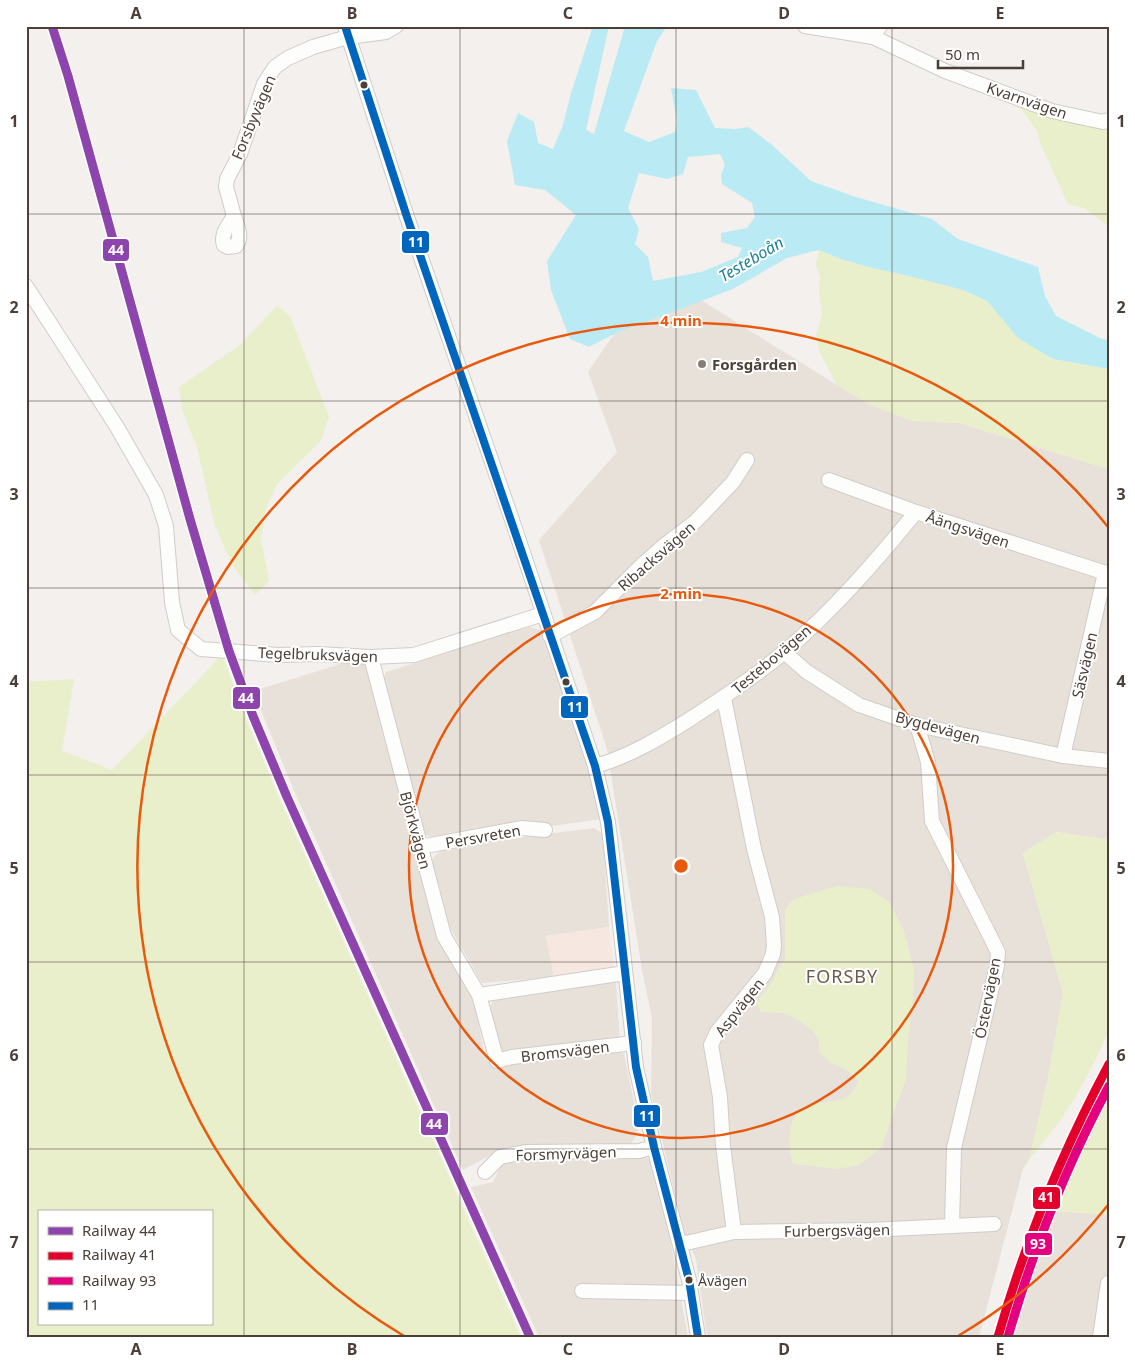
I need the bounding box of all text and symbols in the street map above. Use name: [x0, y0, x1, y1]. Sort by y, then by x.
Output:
text: A: [130, 2, 142, 24]
text: B: [347, 2, 357, 24]
text: C: [563, 2, 573, 24]
text: D: [778, 2, 790, 24]
text: E: [996, 2, 1005, 24]
scale bar: [938, 38, 1022, 70]
text: 50 m: [945, 44, 980, 64]
street label: Forsbyvägen: [226, 72, 280, 162]
street label: Kvarnvägen: [984, 77, 1070, 123]
unlabelled marker: [359, 80, 369, 90]
text: 1: [9, 110, 19, 132]
text: 1: [1116, 110, 1126, 132]
line badge: 11: [401, 230, 430, 254]
water label: Testeboån: [715, 231, 787, 287]
text: 11: [408, 232, 424, 251]
line badge: 44: [102, 238, 130, 262]
text: 44: [108, 240, 124, 259]
text: 2: [9, 296, 19, 318]
text: 2: [1116, 296, 1126, 318]
text: 4 min: [660, 310, 702, 330]
place label: Forsgården: [712, 354, 797, 374]
marker: Forsgården: [696, 358, 708, 370]
text: 3: [9, 483, 19, 505]
text: 3: [1116, 483, 1126, 505]
street label: Åängsvägen: [924, 506, 1012, 552]
street label: Ribacksvägen: [613, 517, 699, 595]
text: 2 min: [660, 583, 702, 603]
street label: Testebovägen: [727, 620, 815, 698]
street label: Säsvägen: [1067, 630, 1101, 700]
street label: Tegelbruksvägen: [258, 642, 378, 666]
text: 4: [9, 670, 19, 692]
text: 4: [1116, 670, 1126, 692]
unlabelled marker: [561, 677, 571, 687]
line badge: 44: [232, 686, 261, 710]
text: 44: [238, 688, 254, 707]
line badge: 11: [560, 695, 589, 719]
text: 11: [567, 697, 583, 716]
street label: Bygdevägen: [893, 706, 983, 748]
street label: Björkvägen: [396, 789, 436, 871]
street label: Persvreten: [444, 820, 522, 852]
text: 5: [9, 857, 19, 879]
centre of rings: [672, 857, 690, 875]
text: 5: [1116, 857, 1126, 879]
street label: Östervägen: [969, 956, 1005, 1040]
district label: FORSBY: [806, 964, 878, 988]
street label: Aspvägen: [710, 974, 768, 1040]
street label: Bromsvägen: [520, 1036, 610, 1066]
text: 6: [9, 1044, 19, 1066]
text: 6: [1116, 1044, 1126, 1066]
line badge: 11: [633, 1104, 661, 1128]
text: 11: [639, 1106, 655, 1125]
line badge: 44: [420, 1112, 449, 1136]
text: 44: [426, 1114, 442, 1133]
street label: Forsmyrvägen: [515, 1141, 617, 1165]
line badge: 41: [1032, 1186, 1061, 1210]
text: 41: [1038, 1187, 1054, 1206]
legend: [38, 1210, 212, 1326]
street label: Furbergsvägen: [784, 1219, 890, 1241]
text: Railway 44: [82, 1220, 157, 1240]
text: 7: [9, 1231, 19, 1253]
text: 7: [1116, 1231, 1126, 1253]
line badge: 93: [1024, 1232, 1053, 1256]
text: 93: [1030, 1234, 1046, 1253]
text: Railway 41: [82, 1244, 156, 1264]
text: Railway 93: [82, 1270, 156, 1290]
place label: Åvägen: [698, 1271, 747, 1290]
marker: Åvägen: [684, 1275, 694, 1285]
text: 11: [82, 1294, 99, 1314]
text: A: [130, 1338, 142, 1360]
text: B: [347, 1338, 357, 1360]
text: C: [563, 1338, 573, 1360]
text: D: [778, 1338, 790, 1360]
text: E: [996, 1338, 1005, 1360]

